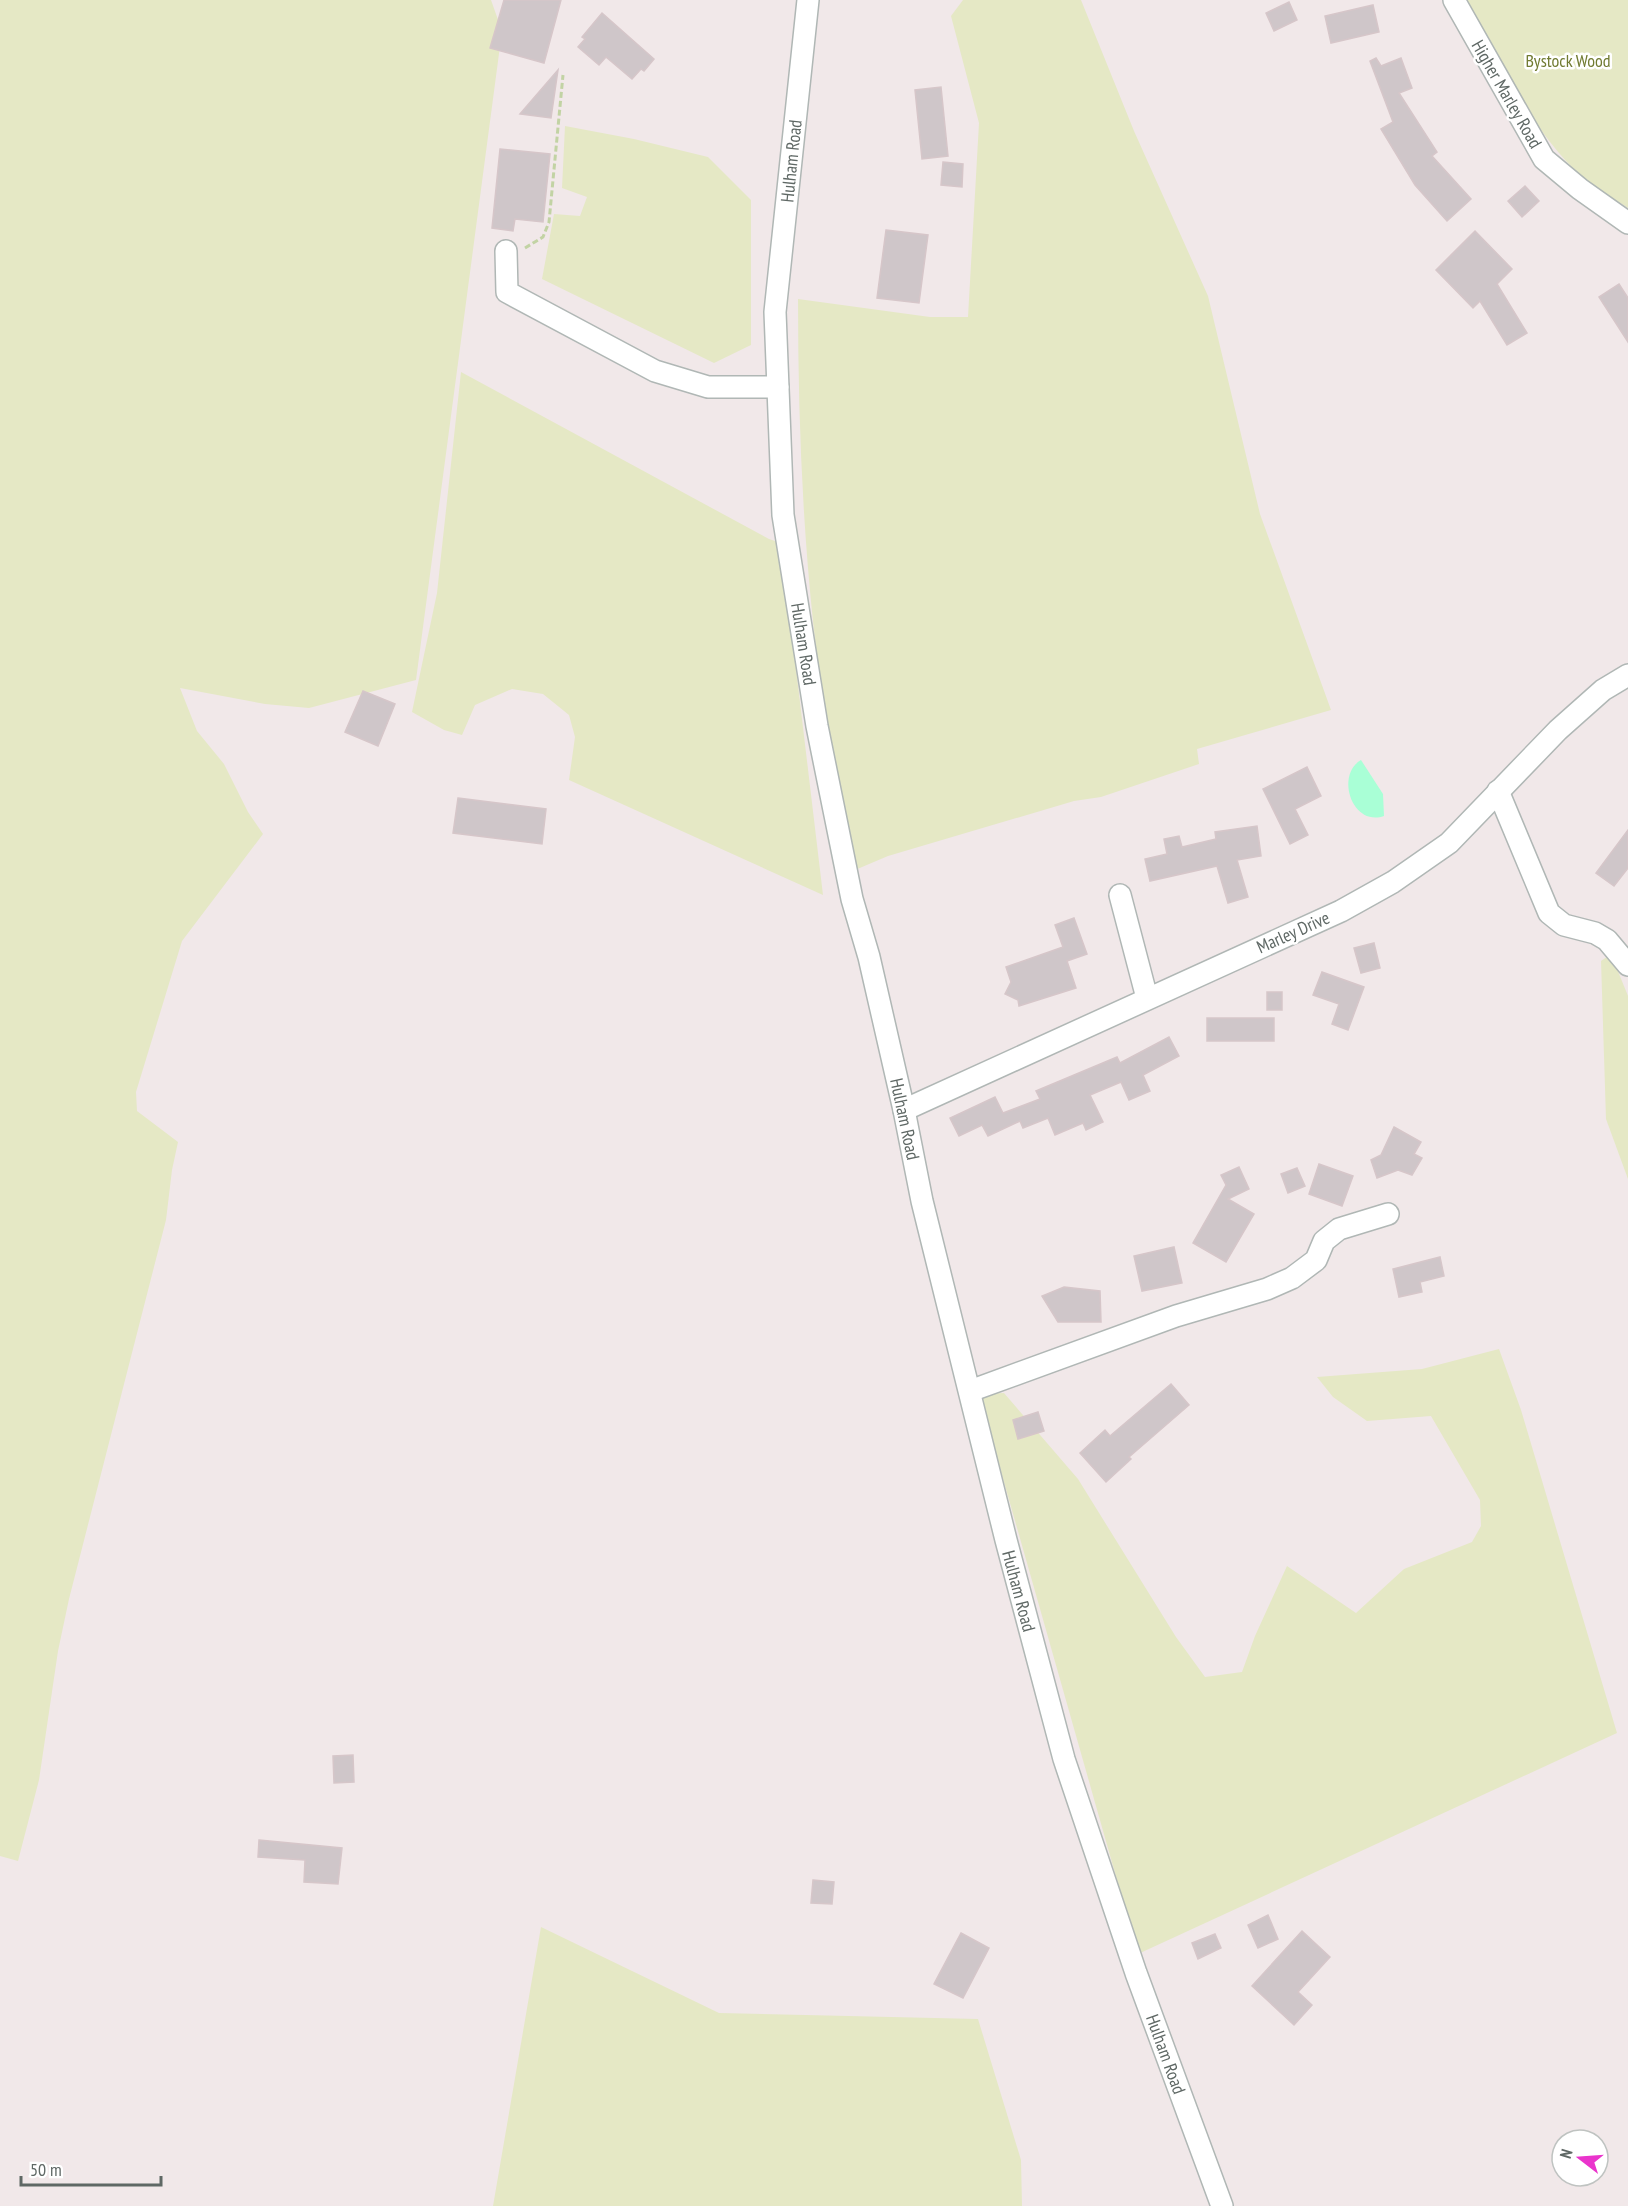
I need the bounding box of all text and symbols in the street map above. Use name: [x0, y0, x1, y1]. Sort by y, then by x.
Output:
street label: Higher Marley Road: [1467, 36, 1547, 152]
park label: Bystock Wood: [1525, 49, 1611, 72]
street label: Hulham Road: [775, 119, 807, 203]
street label: Hulham Road: [786, 601, 822, 687]
street label: Marley Drive: [1253, 906, 1333, 958]
street label: Hulham Road: [885, 1076, 925, 1162]
street label: Hulham Road: [997, 1548, 1041, 1634]
street label: Hulham Road: [1141, 2011, 1191, 2097]
north arrow: [1550, 2128, 1610, 2188]
text: N: [1555, 2147, 1576, 2161]
scale bar: [21, 2149, 160, 2187]
text: 50 m: [30, 2158, 62, 2181]

